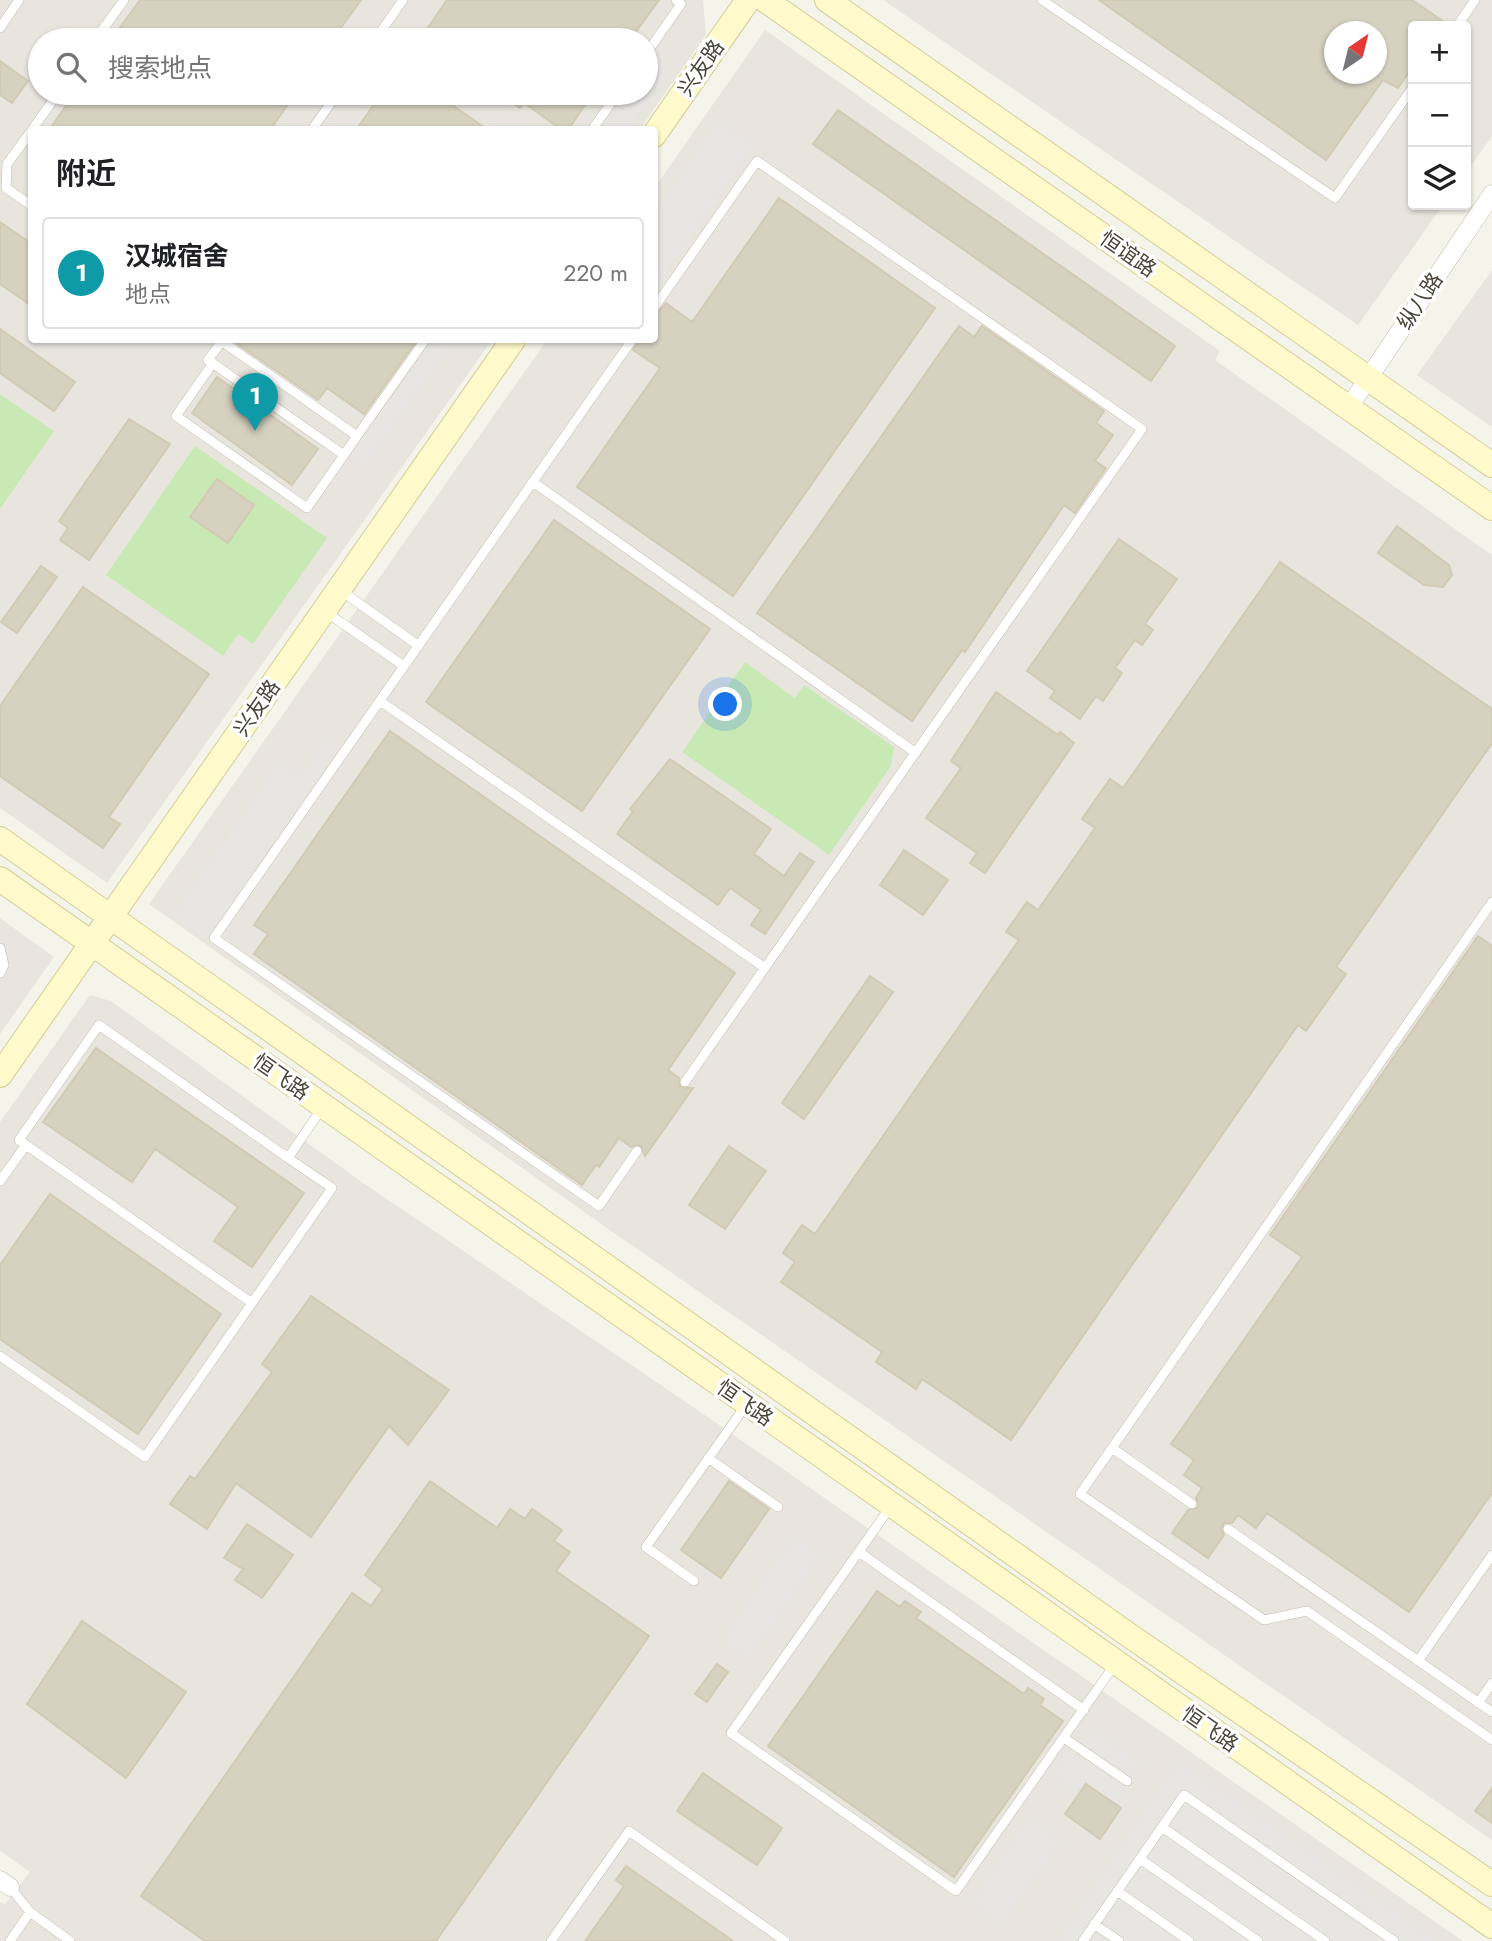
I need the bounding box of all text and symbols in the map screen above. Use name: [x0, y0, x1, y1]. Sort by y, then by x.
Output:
north arrow: [1324, 21, 1387, 84]
map controls: [1408, 21, 1471, 210]
button: +: [1408, 21, 1471, 84]
search box: [28, 28, 658, 105]
street label: 兴友路: [671, 34, 731, 102]
icon: search: [52, 48, 90, 86]
text: 搜索地点: [108, 49, 212, 87]
button: −: [1408, 84, 1471, 147]
button: layers: [1408, 147, 1471, 210]
text: 附近: [56, 152, 116, 195]
street label: 恒谊路: [1094, 224, 1162, 284]
text: 汉城宿舍: [125, 237, 229, 275]
text: 1: [75, 256, 87, 290]
text: 220 m: [563, 256, 628, 290]
street label: 纵八路: [1390, 266, 1450, 336]
text: 地点: [125, 277, 171, 311]
pin: 1: [232, 373, 278, 431]
street label: 兴友路: [227, 674, 287, 742]
your location: [708, 687, 742, 721]
street label: 恒飞路: [247, 1047, 315, 1107]
street label: 恒飞路: [711, 1373, 779, 1433]
street label: 恒飞路: [1176, 1699, 1244, 1759]

